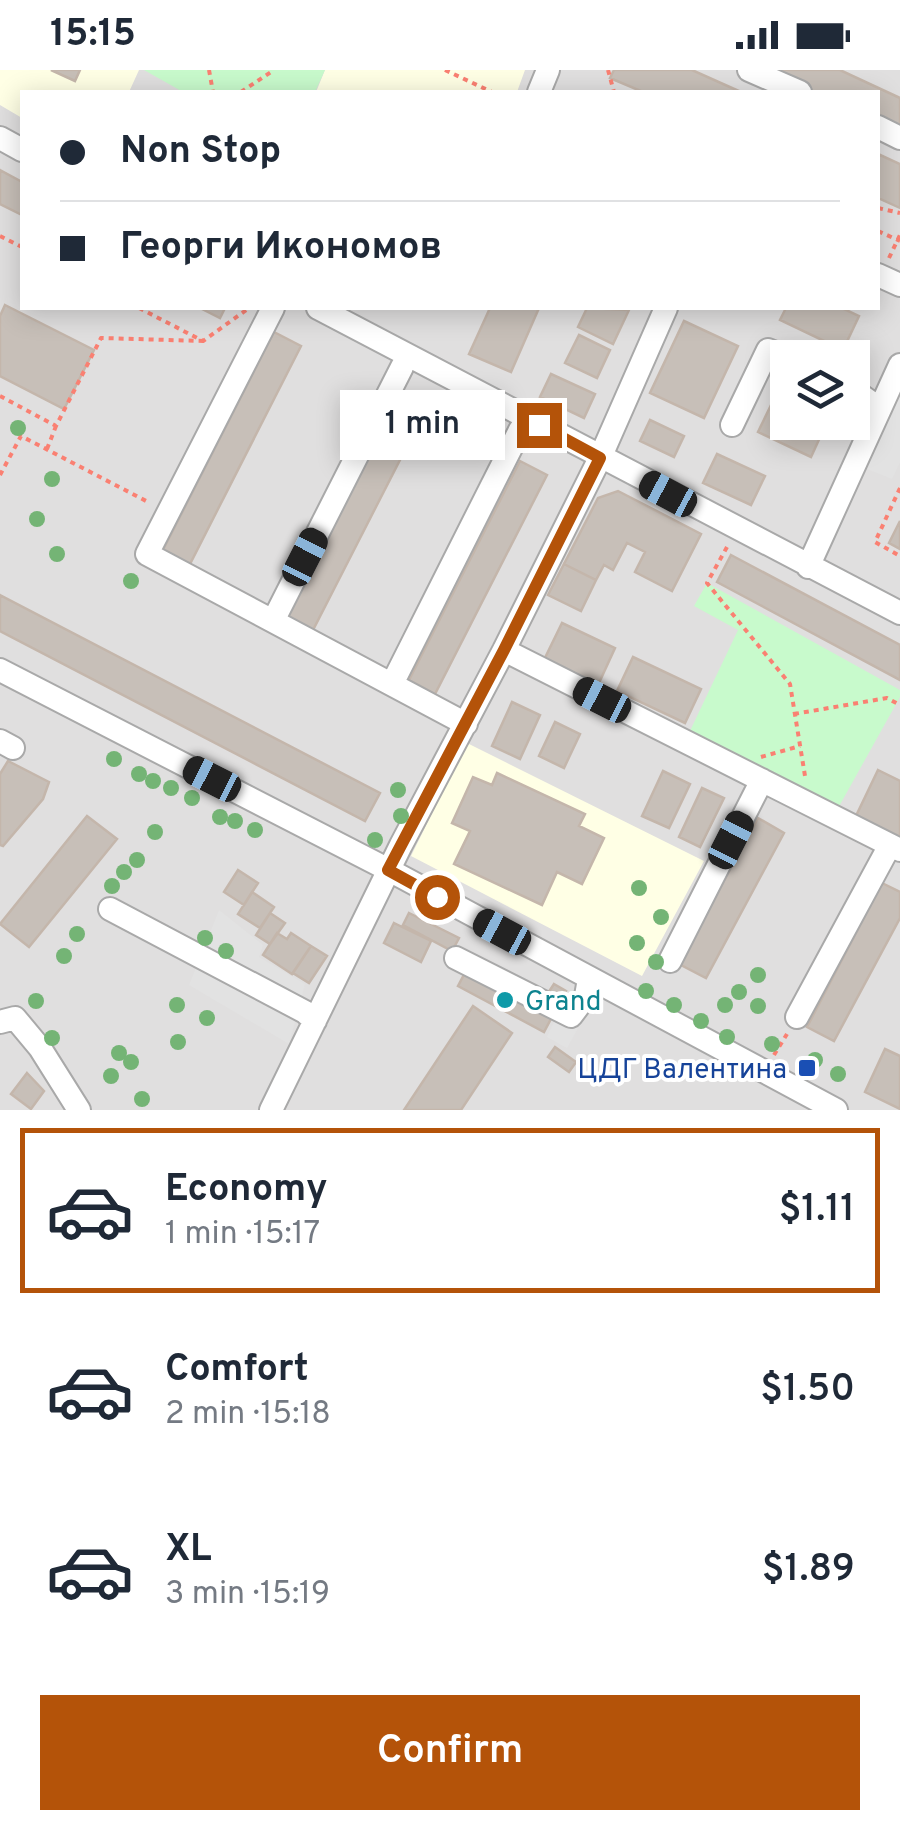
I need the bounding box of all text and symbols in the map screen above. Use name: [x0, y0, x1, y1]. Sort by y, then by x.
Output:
text: 15:15: [50, 11, 136, 60]
text: Non Stop: [120, 128, 281, 177]
text: Георги Икономов: [120, 224, 442, 273]
map controls: [770, 340, 870, 440]
button: layers: [770, 340, 870, 440]
callout: 1 min: [339, 390, 504, 460]
route end: [517, 403, 562, 448]
text: 1 min: [385, 405, 460, 445]
car: [634, 467, 702, 521]
car: [278, 523, 332, 591]
car: [568, 673, 636, 727]
car: [178, 752, 246, 806]
car: [704, 806, 758, 874]
route start: [415, 875, 460, 920]
car: [468, 905, 536, 959]
place label: Grand: [525, 985, 602, 1021]
marker: Grand: [494, 989, 516, 1011]
place label: ЦДГ Валентина: [577, 1053, 787, 1089]
marker: ЦДГ Валентина: [796, 1057, 818, 1079]
icon: car: [45, 1166, 135, 1256]
text: Economy: [165, 1166, 327, 1215]
text: $1.11: [779, 1186, 855, 1235]
text: 1 min · 15:17: [165, 1215, 320, 1255]
icon: car: [45, 1346, 135, 1436]
text: Comfort: [165, 1346, 309, 1395]
text: $1.50: [760, 1366, 855, 1415]
text: 2 min · 15:18: [165, 1395, 331, 1435]
icon: car: [45, 1526, 135, 1616]
text: XL: [165, 1526, 212, 1575]
text: $1.89: [762, 1546, 855, 1595]
text: 3 min · 15:19: [165, 1575, 330, 1615]
button: Confirm: [40, 1695, 860, 1810]

